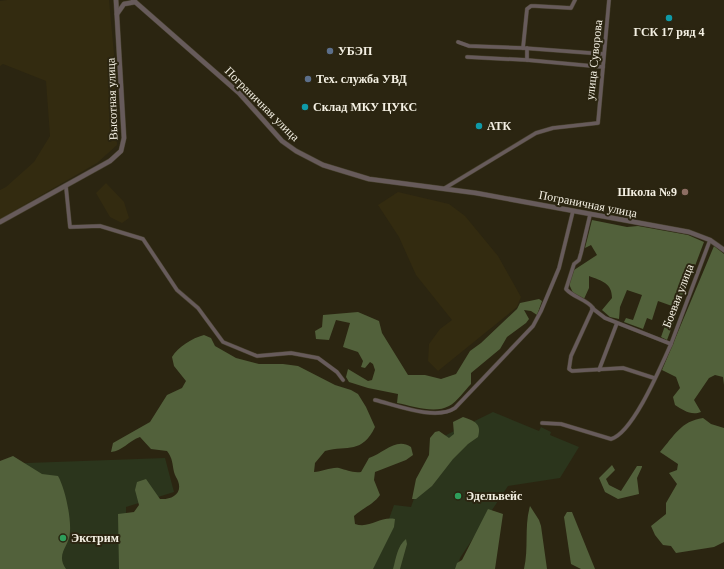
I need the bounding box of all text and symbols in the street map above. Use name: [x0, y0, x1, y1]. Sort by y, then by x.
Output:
marker: ГСК 17 ряд 4: [664, 13, 674, 23]
street label: улица Суворова: [583, 18, 605, 101]
place label: ГСК 17 ряд 4: [633, 25, 705, 39]
place label: УБЭП: [338, 44, 373, 58]
marker: УБЭП: [325, 46, 335, 56]
street label: Высотная улица: [104, 57, 120, 140]
street label: Пограничная улица: [222, 64, 303, 145]
place label: Тех. служба УВД: [316, 72, 407, 86]
marker: Тех. служба УВД: [303, 74, 313, 84]
place label: Склад МКУ ЦУКС: [313, 100, 417, 114]
marker: Склад МКУ ЦУКС: [300, 102, 310, 112]
place label: АТК: [487, 119, 512, 133]
marker: АТК: [474, 121, 484, 131]
place label: Школа №9: [617, 185, 677, 199]
marker: Школа №9: [680, 187, 690, 197]
street label: Пограничная улица: [538, 188, 639, 221]
street label: Боевая улица: [659, 261, 697, 330]
place label: Эдельвейс: [466, 489, 523, 503]
marker: Эдельвейс: [453, 491, 463, 501]
place label: Экстрим: [71, 531, 119, 545]
marker: Экстрим: [58, 533, 68, 543]

